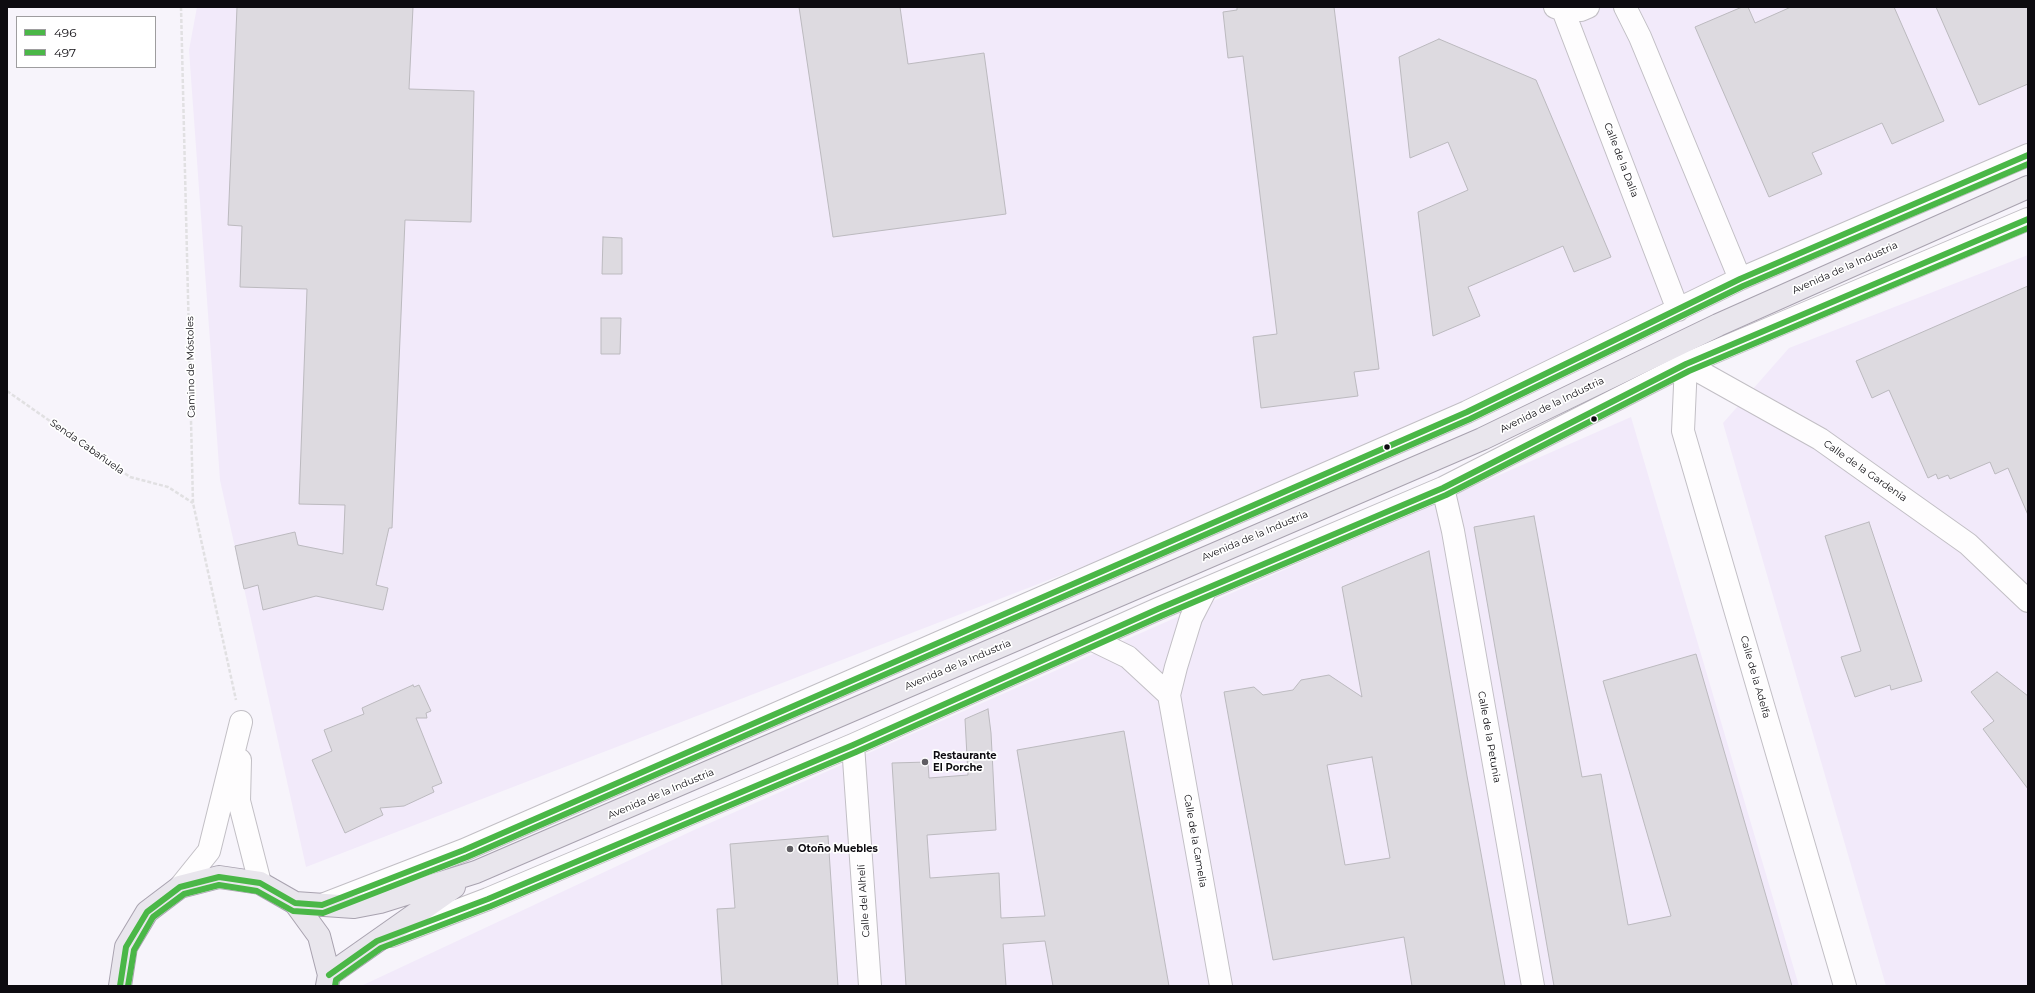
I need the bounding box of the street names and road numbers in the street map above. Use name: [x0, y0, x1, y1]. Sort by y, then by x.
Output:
street label: Calle de la Dalia: [1601, 121, 1641, 199]
street label: Avenida de la Industria: [1790, 239, 1900, 297]
street label: Camino de Móstoles: [184, 316, 198, 418]
street label: Avenida de la Industria: [1498, 375, 1606, 435]
street label: Senda Cabañuela: [48, 417, 126, 477]
street label: Calle de la Gardenia: [1821, 438, 1909, 504]
street label: Avenida de la Industria: [1200, 508, 1310, 564]
street label: Calle de la Adelfa: [1737, 634, 1773, 720]
street label: Avenida de la Industria: [903, 637, 1013, 693]
street label: Calle de la Petunia: [1475, 690, 1503, 784]
street label: Avenida de la Industria: [606, 766, 716, 822]
street label: Calle de la Camelia: [1181, 793, 1209, 889]
street label: Calle del Alhelí: [855, 864, 873, 938]

